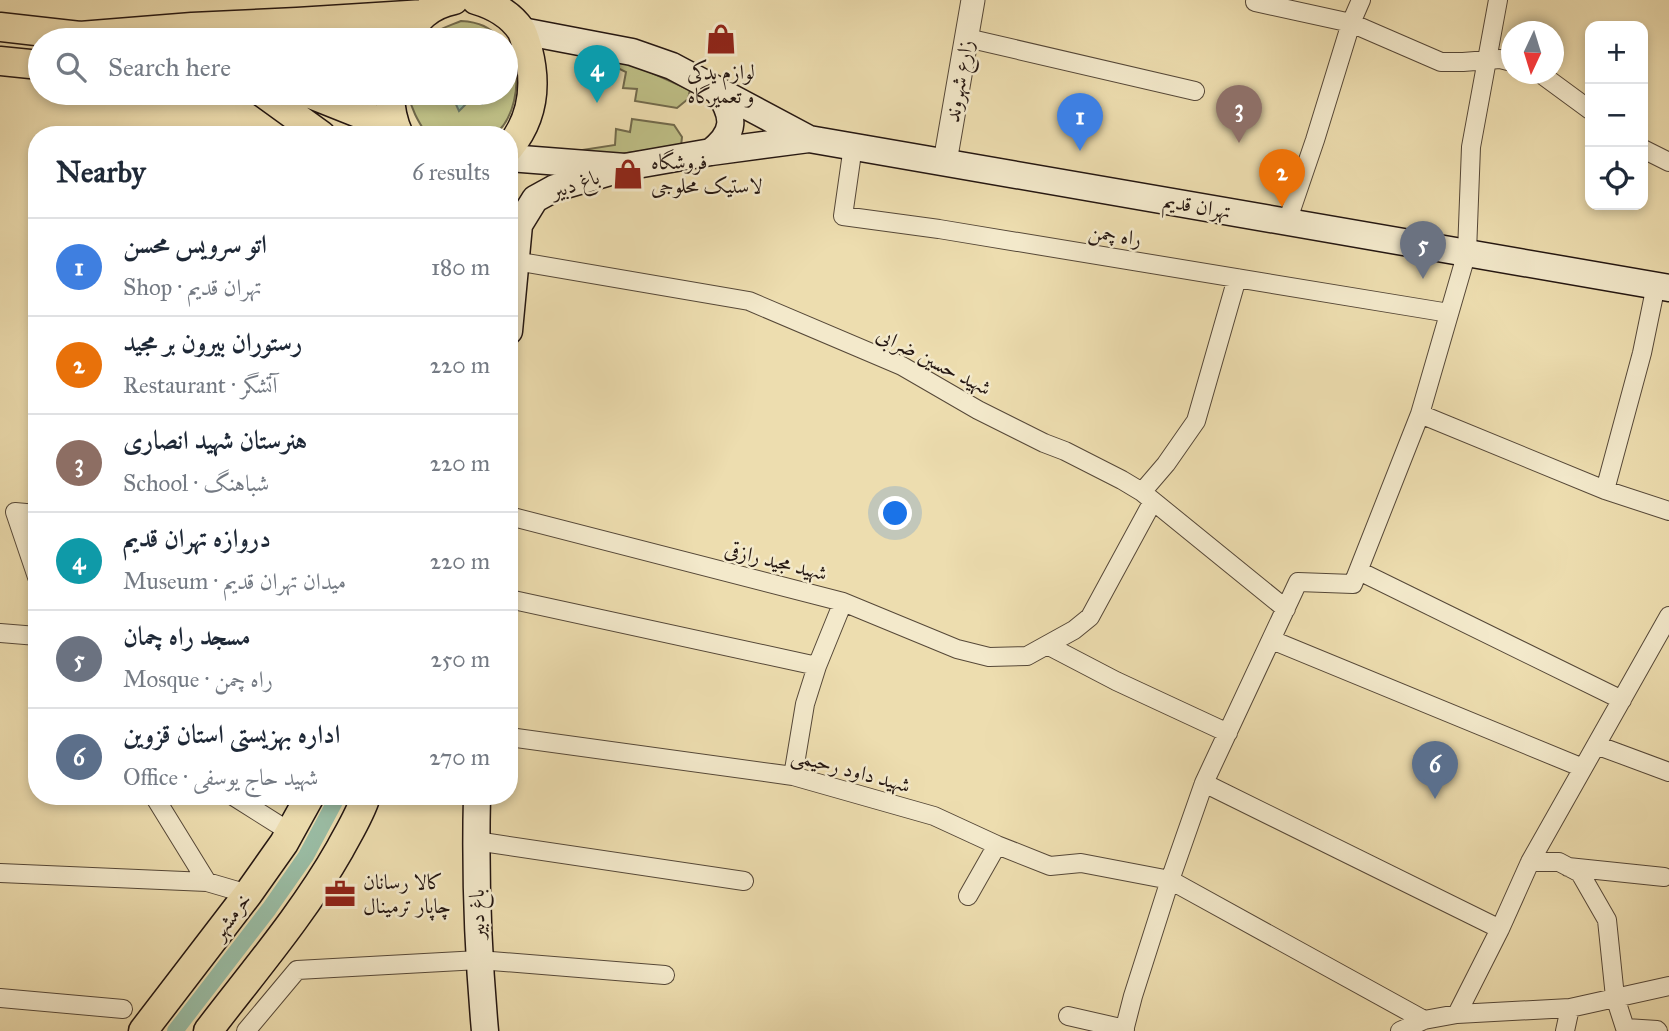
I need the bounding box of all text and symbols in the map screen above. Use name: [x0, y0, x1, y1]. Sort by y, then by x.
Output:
north arrow: [1501, 21, 1564, 84]
map controls: [1585, 21, 1648, 210]
button: +: [1585, 21, 1648, 84]
shop icon: لوازم یدکی و تعمیرگاه: [704, 22, 738, 56]
search box: [28, 28, 518, 105]
street label: زارع شهروند: [939, 38, 984, 125]
pin: 4: [574, 45, 620, 103]
icon: search: [52, 48, 90, 86]
text: Search here: [108, 51, 231, 83]
place label: لوازم یدکی و تعمیرگاه: [687, 59, 755, 109]
button: −: [1585, 84, 1648, 147]
pin: 3: [1216, 85, 1262, 143]
pin: 1: [1057, 93, 1103, 151]
button: locate: [1585, 147, 1648, 210]
place label: فروشگاه لاستیک محلوجی: [651, 149, 763, 199]
pin: 2: [1259, 149, 1305, 207]
text: Nearby: [56, 154, 146, 190]
shop icon: فروشگاه لاستیک محلوجی: [611, 157, 645, 191]
text: 6 results: [412, 158, 490, 186]
street label: باغ دبیر: [545, 164, 604, 210]
street label: تهران قدیم: [1160, 187, 1233, 230]
street label: راه چمن: [1086, 218, 1143, 253]
pin: 5: [1400, 221, 1446, 279]
text: اتو سرویس محسن: [123, 228, 267, 260]
text: 1: [74, 253, 84, 281]
text: 180 m: [431, 253, 490, 281]
text: Shop · تهران قدیم: [123, 273, 262, 301]
street label: شهید حسین ضرابی: [871, 321, 996, 403]
text: رستوران بیرون بر مجید: [123, 326, 302, 358]
text: 2: [73, 351, 85, 379]
text: 220 m: [430, 351, 490, 379]
text: Restaurant · آتشگر: [123, 371, 277, 399]
text: هنرستان شهید انصاری: [123, 424, 307, 456]
text: 3: [74, 449, 84, 477]
text: 220 m: [430, 449, 490, 477]
text: School · شباهنگ: [123, 469, 269, 497]
your location: [878, 496, 912, 530]
text: دروازه تهران قدیم: [123, 522, 271, 554]
street label: شهید مجید رازقی: [722, 536, 830, 587]
text: 4: [73, 547, 85, 575]
text: 220 m: [430, 547, 490, 575]
text: Museum · میدان تهران قدیم: [123, 567, 346, 595]
text: مسجد راه چمان: [123, 620, 251, 652]
text: 5: [74, 645, 84, 673]
text: 250 m: [430, 645, 490, 673]
text: Mosque · راه چمن: [123, 665, 273, 693]
text: اداره بهزیستی استان قزوین: [123, 718, 340, 750]
pin: 6: [1412, 741, 1458, 799]
street label: شهید داود رحیمی: [788, 742, 913, 799]
text: 6: [73, 743, 85, 771]
text: 270 m: [429, 743, 490, 771]
text: Office · شهید حاج یوسفی: [123, 763, 318, 791]
place label: کالا رسانان چاپار ترمینال: [363, 869, 451, 921]
office icon: کالا رسانان چاپار ترمینال: [323, 877, 357, 911]
street label: خرمشهر: [204, 888, 258, 947]
street label: باغ دبیر: [464, 889, 495, 941]

